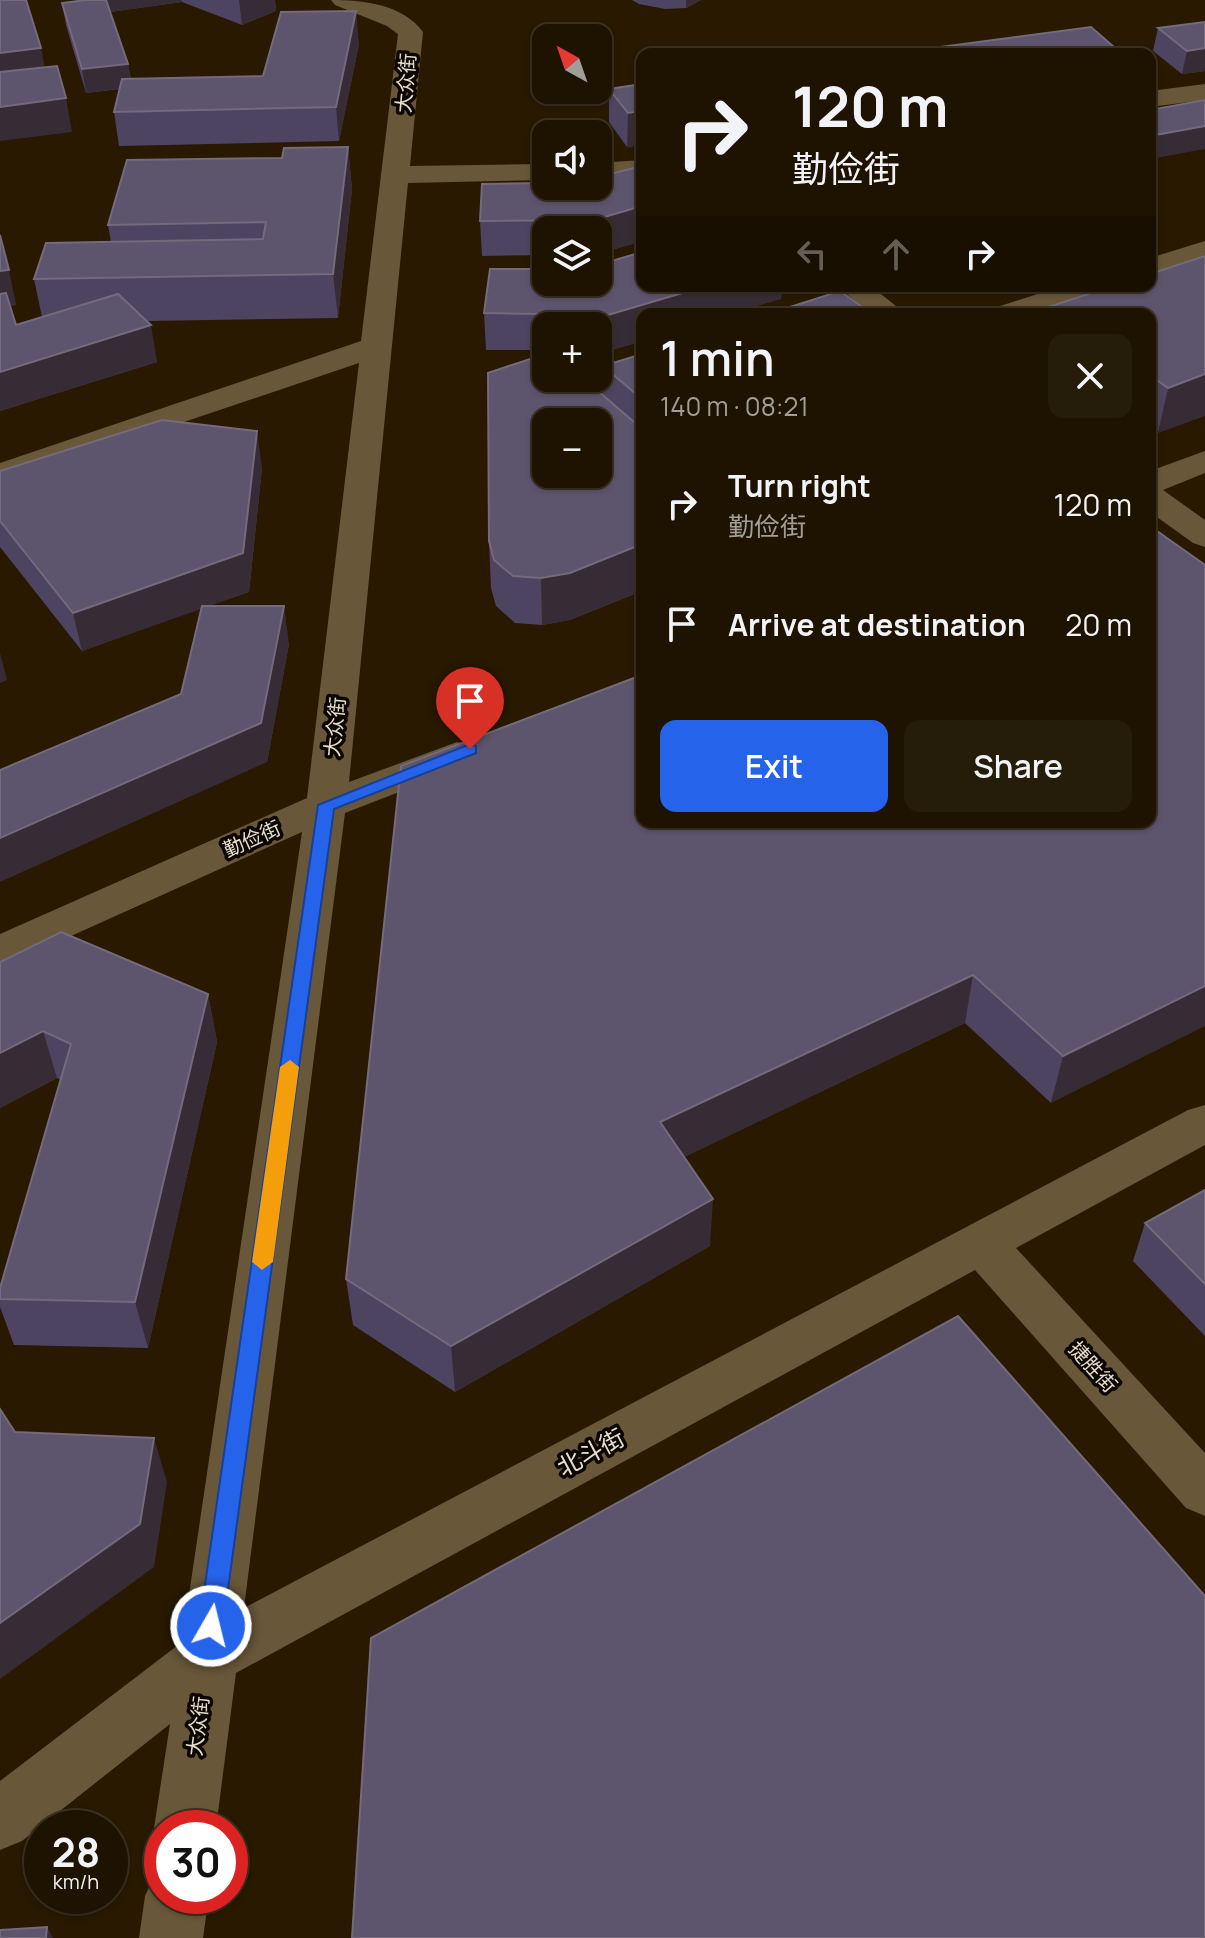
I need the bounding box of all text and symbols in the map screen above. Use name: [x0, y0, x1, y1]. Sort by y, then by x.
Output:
north arrow: [532, 24, 612, 104]
map controls: [532, 24, 612, 488]
street label: 大众街: [389, 52, 422, 114]
text: 120 m: [792, 67, 948, 144]
icon: right: [660, 80, 764, 184]
button: sound: [532, 120, 612, 200]
text: 勤俭街: [792, 144, 900, 193]
button: layers: [532, 216, 612, 296]
icon: left: [790, 232, 834, 276]
icon: ahead: [874, 232, 918, 276]
icon: right: [958, 232, 1002, 276]
button: +: [532, 312, 612, 392]
text: 1 min: [660, 325, 774, 390]
button: close: [1048, 334, 1132, 418]
text: 140 m · 08:21: [660, 388, 809, 424]
button: −: [532, 408, 612, 488]
text: Turn right: [728, 465, 871, 506]
icon: right: [660, 482, 704, 526]
text: 120 m: [1053, 484, 1132, 525]
text: 勤俭街: [728, 508, 806, 544]
icon: arrive: [660, 602, 704, 646]
text: Arrive at destination: [728, 604, 1026, 645]
text: 20 m: [1065, 604, 1132, 645]
pin: [436, 667, 504, 749]
icon: arrive: [448, 679, 492, 723]
street label: 大众街: [318, 696, 351, 758]
button: Exit: [660, 720, 888, 812]
button: Share: [904, 720, 1132, 812]
street label: 勤俭街: [219, 814, 285, 863]
street label: 捷胜街: [1063, 1335, 1123, 1398]
street label: 北斗街: [551, 1420, 630, 1483]
position arrow: [169, 1584, 253, 1668]
street label: 大众街: [180, 1695, 215, 1757]
speed limit sign: 30: [144, 1810, 248, 1914]
text: 28: [52, 1824, 100, 1879]
text: km/h: [53, 1868, 99, 1895]

